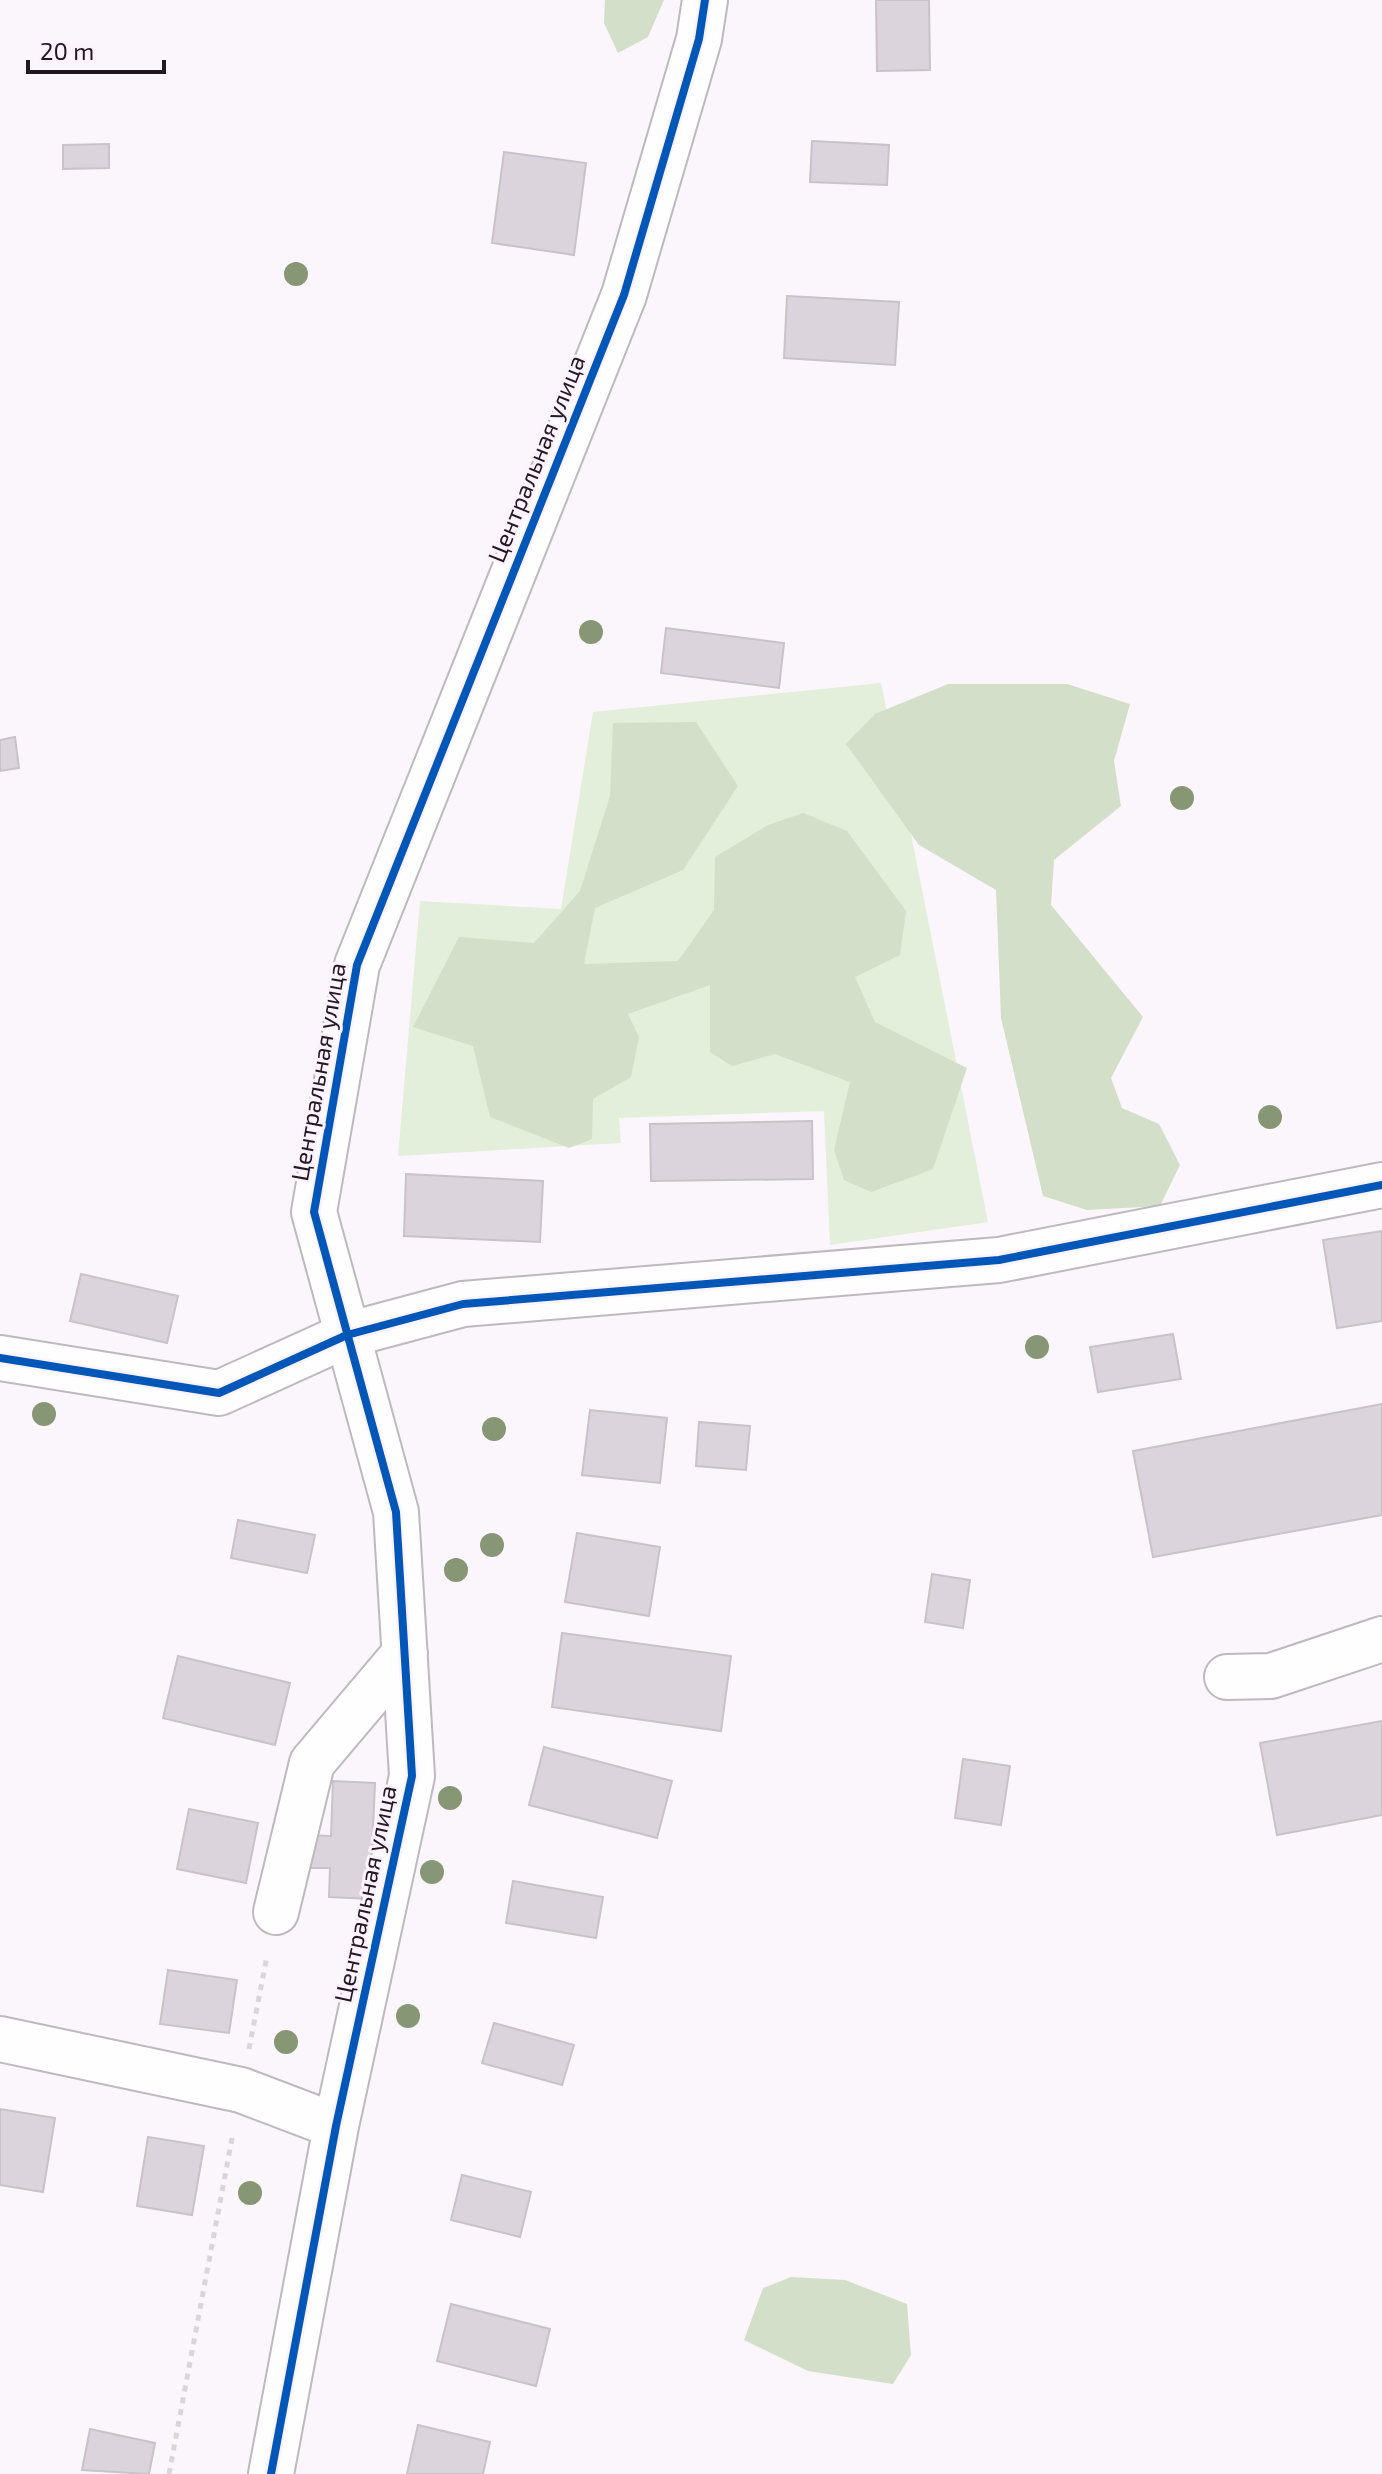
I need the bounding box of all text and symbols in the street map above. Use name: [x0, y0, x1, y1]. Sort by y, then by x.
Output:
scale bar: [28, 24, 164, 74]
text: 20 m: [40, 36, 94, 65]
street label: Центральная улица: [481, 351, 591, 567]
street label: Центральная улица: [284, 960, 352, 1183]
street label: Центральная улица: [327, 1783, 403, 2005]

